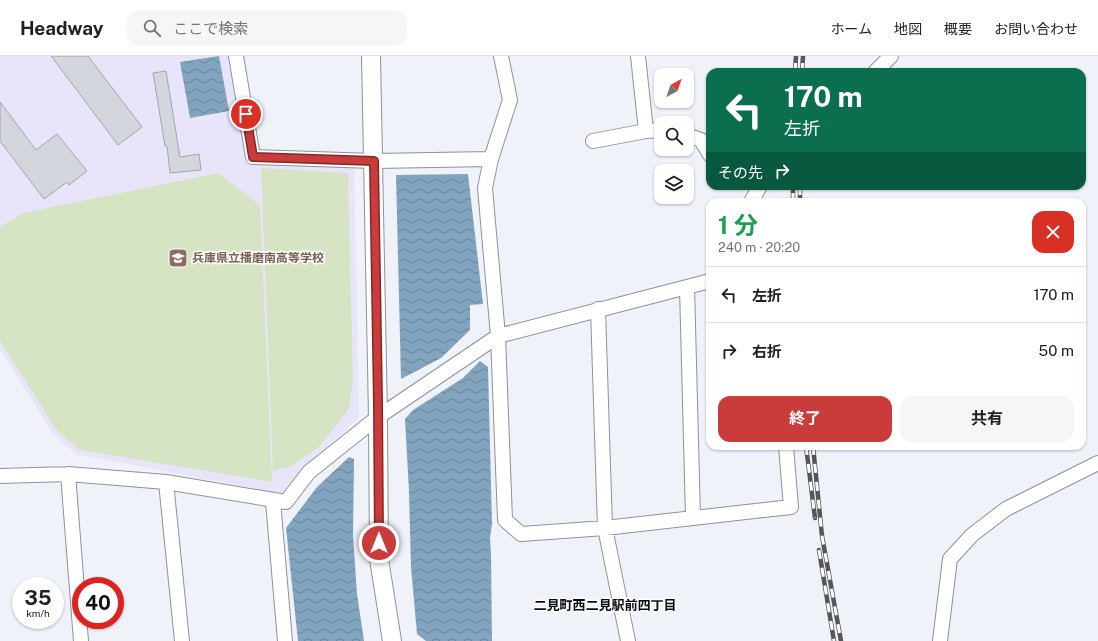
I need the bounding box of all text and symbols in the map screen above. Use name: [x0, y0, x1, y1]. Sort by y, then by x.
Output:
search box: [127, 10, 407, 46]
text: Headway: [20, 17, 103, 39]
icon: search: [141, 17, 163, 39]
text: ここで検索: [173, 20, 248, 37]
text: ホーム: [830, 21, 872, 37]
text: 地図: [894, 21, 922, 37]
text: 概要: [944, 21, 972, 37]
text: お問い合わせ: [994, 21, 1078, 37]
north arrow: [654, 68, 694, 108]
map controls: [654, 68, 694, 204]
text: 170 m: [784, 80, 863, 113]
icon: left: [718, 84, 770, 136]
pin: [229, 97, 263, 131]
icon: arrive: [235, 103, 257, 125]
button: search: [654, 116, 694, 156]
text: 左折: [784, 118, 820, 139]
icon: right: [771, 160, 793, 182]
button: layers: [654, 164, 694, 204]
text: その先: [718, 164, 763, 181]
text: 1 分: [718, 211, 758, 239]
button: close: [1032, 211, 1074, 253]
text: 240 m · 20:20: [718, 240, 800, 255]
school or university icon: 兵庫県立播磨南高等学校: [167, 247, 189, 269]
place label: 兵庫県立播磨南高等学校: [192, 251, 324, 265]
icon: left: [718, 284, 740, 306]
text: 170 m: [1033, 286, 1074, 303]
text: 左折: [752, 287, 782, 304]
icon: right: [718, 340, 740, 362]
text: 50 m: [1039, 342, 1074, 359]
text: 右折: [752, 343, 782, 360]
button: 終了: [718, 396, 892, 442]
button: 共有: [900, 396, 1074, 442]
position arrow: [358, 522, 400, 564]
speed limit sign: 40: [72, 577, 124, 629]
text: 35: [25, 586, 51, 610]
district label: 二見町西二見駅前四丁目: [533, 598, 677, 613]
text: km/h: [26, 607, 50, 619]

